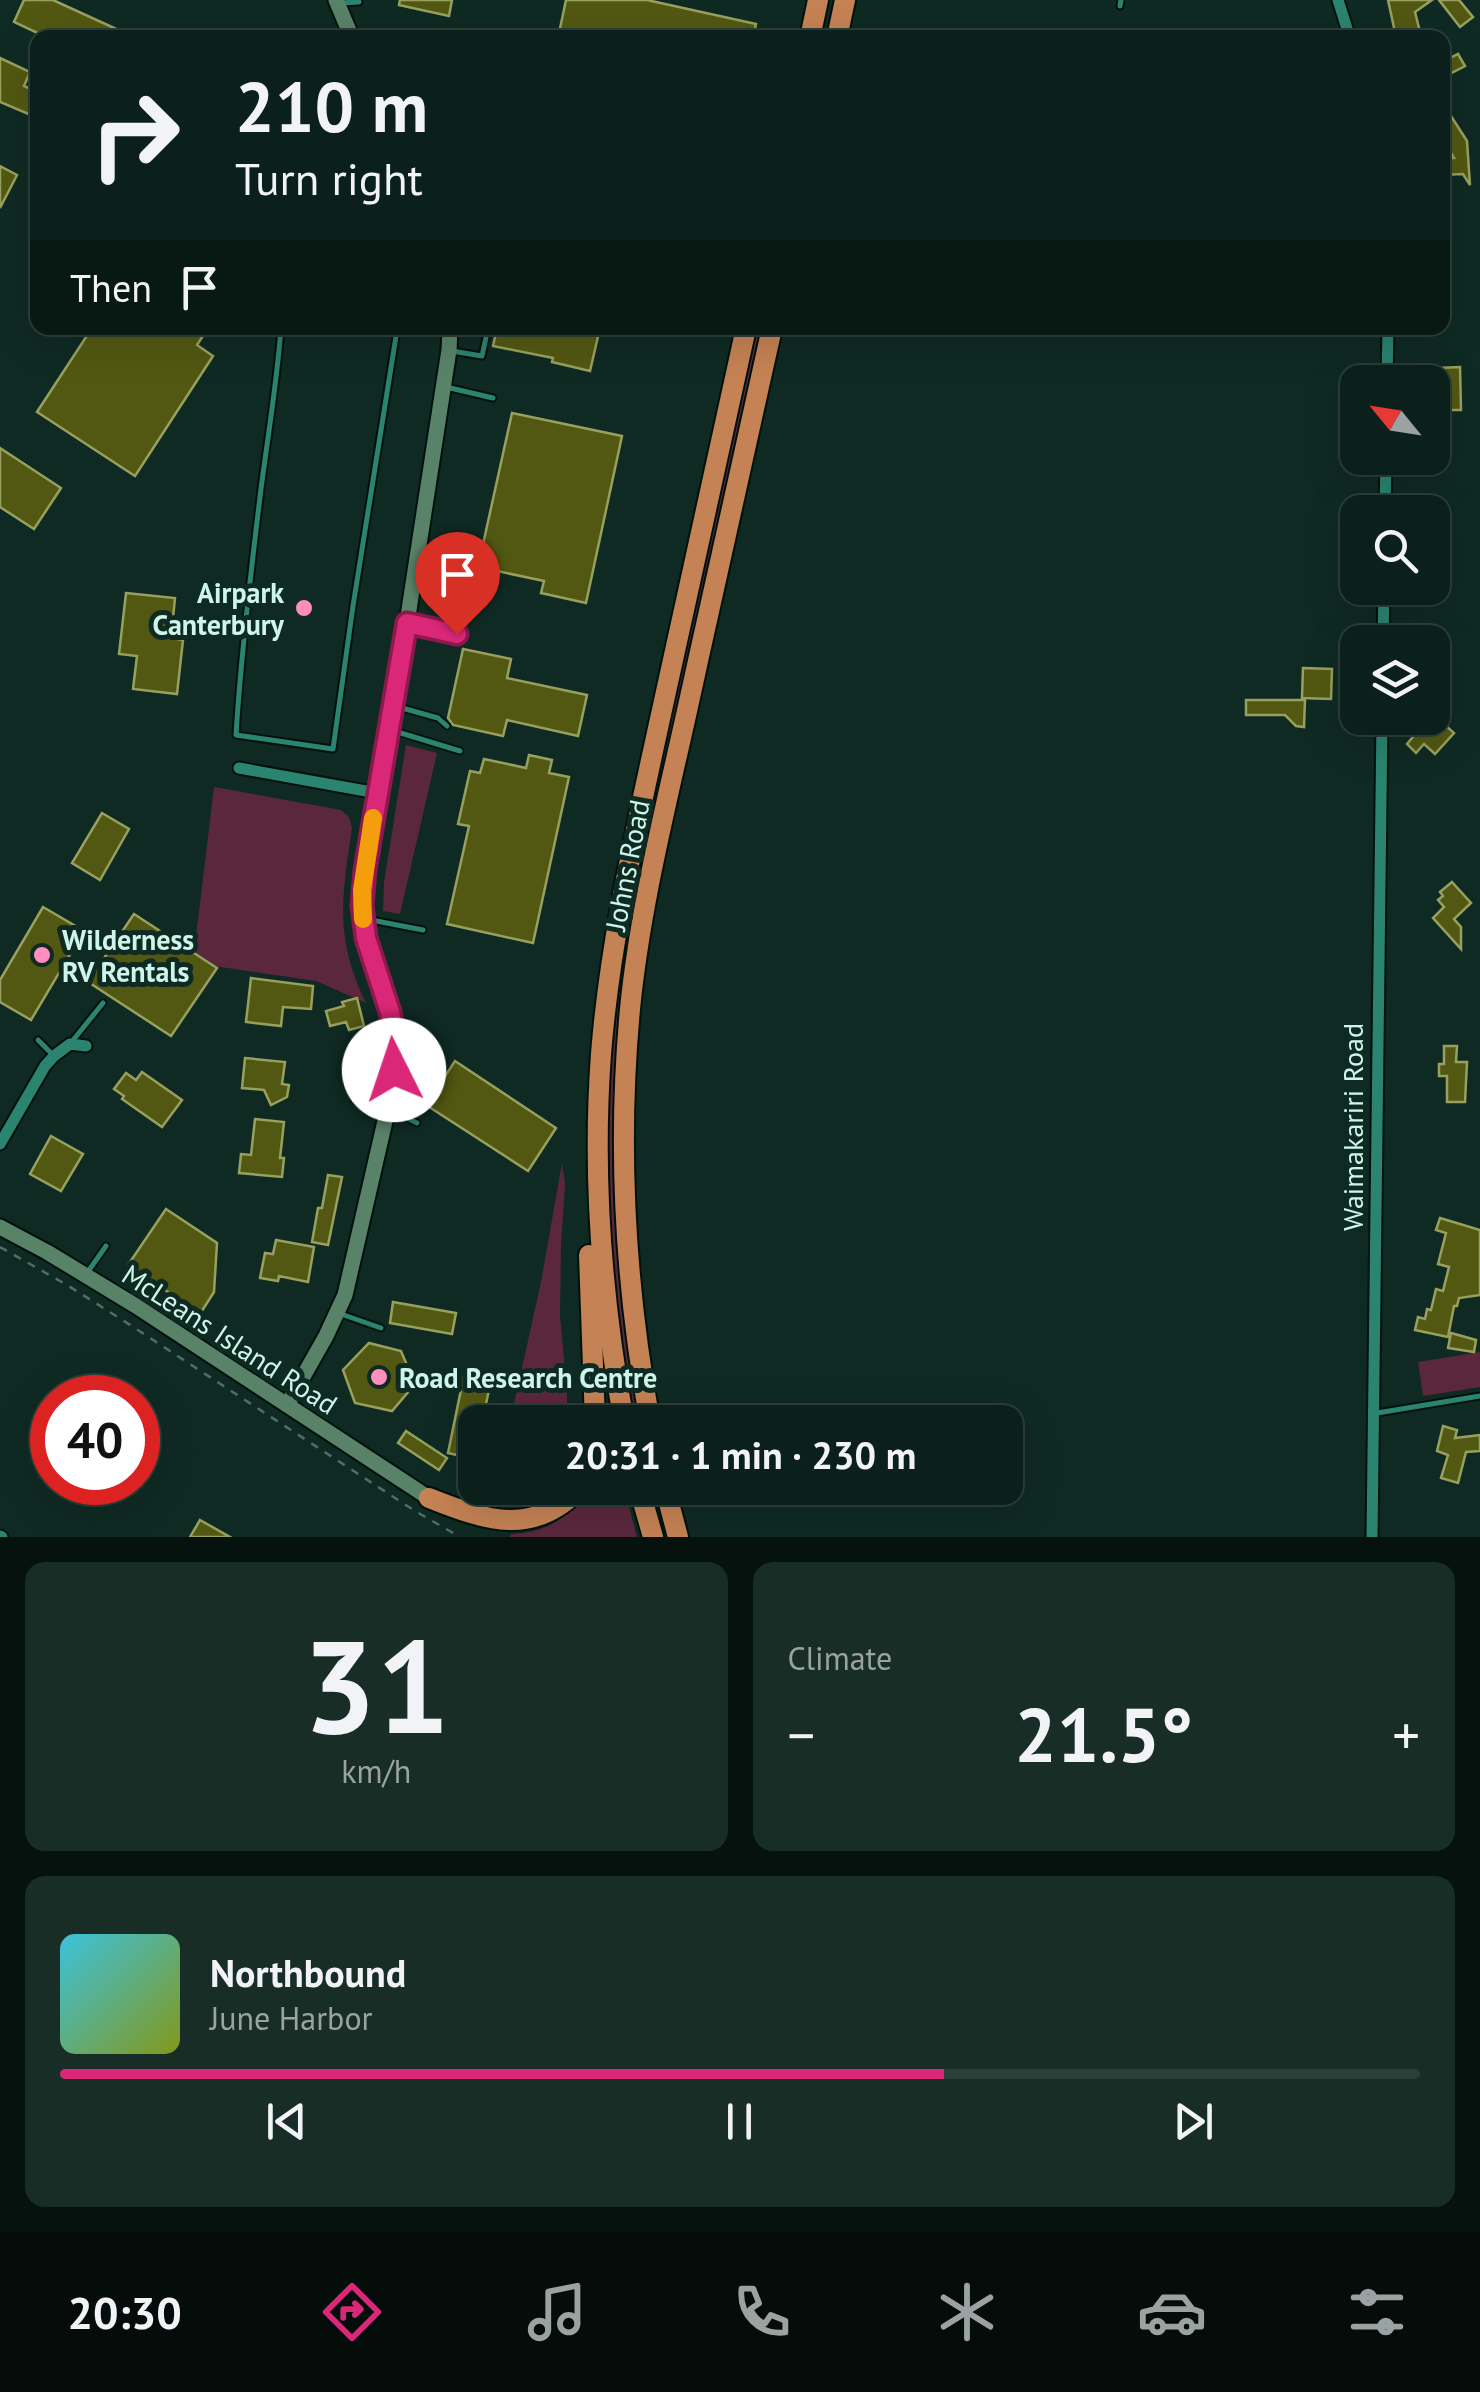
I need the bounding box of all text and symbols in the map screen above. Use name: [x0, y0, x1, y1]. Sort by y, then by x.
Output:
text: 210 m: [235, 61, 428, 151]
icon: right: [70, 70, 200, 200]
text: Turn right: [235, 149, 423, 207]
icon: arrive: [172, 260, 227, 315]
text: Then: [70, 263, 152, 312]
north arrow: [1340, 365, 1450, 475]
map controls: [1340, 365, 1450, 735]
button: search: [1340, 495, 1450, 605]
pin: [415, 532, 500, 635]
icon: arrive: [430, 547, 485, 602]
place label: Airpark Canterbury: [153, 574, 285, 643]
marker: Airpark Canterbury: [293, 597, 315, 619]
button: layers: [1340, 625, 1450, 735]
street label: Johns Road: [596, 797, 658, 934]
place label: Wilderness RV Rentals: [62, 921, 194, 990]
marker: Wilderness RV Rentals: [31, 944, 53, 966]
position arrow: [342, 1018, 446, 1122]
street label: Waimakariri Road: [1334, 1023, 1371, 1231]
street label: McLeans Island Road: [115, 1256, 345, 1422]
place label: Road Research Centre: [399, 1359, 657, 1396]
marker: Road Research Centre: [368, 1366, 390, 1388]
speed limit sign: 40: [30, 1375, 160, 1505]
text: 20:31 · 1 min · 230 m: [565, 1430, 916, 1479]
text: 31: [303, 1601, 450, 1769]
text: Climate: [788, 1637, 892, 1679]
text: 21.5°: [1014, 1686, 1193, 1783]
text: −: [788, 1699, 815, 1770]
text: +: [1392, 1699, 1420, 1770]
text: km/h: [341, 1750, 411, 1792]
text: Northbound: [210, 1948, 406, 1997]
text: June Harbor: [210, 1997, 372, 2039]
icon: previous: [259, 2094, 314, 2149]
icon: pause: [712, 2094, 767, 2149]
icon: next: [1166, 2094, 1221, 2149]
icon: directions: [317, 2277, 387, 2347]
icon: music: [522, 2277, 592, 2347]
icon: phone: [727, 2277, 797, 2347]
icon: climate: [932, 2277, 1002, 2347]
icon: car: [1137, 2277, 1207, 2347]
icon: filters: [1342, 2277, 1412, 2347]
text: 20:30: [68, 2283, 182, 2341]

